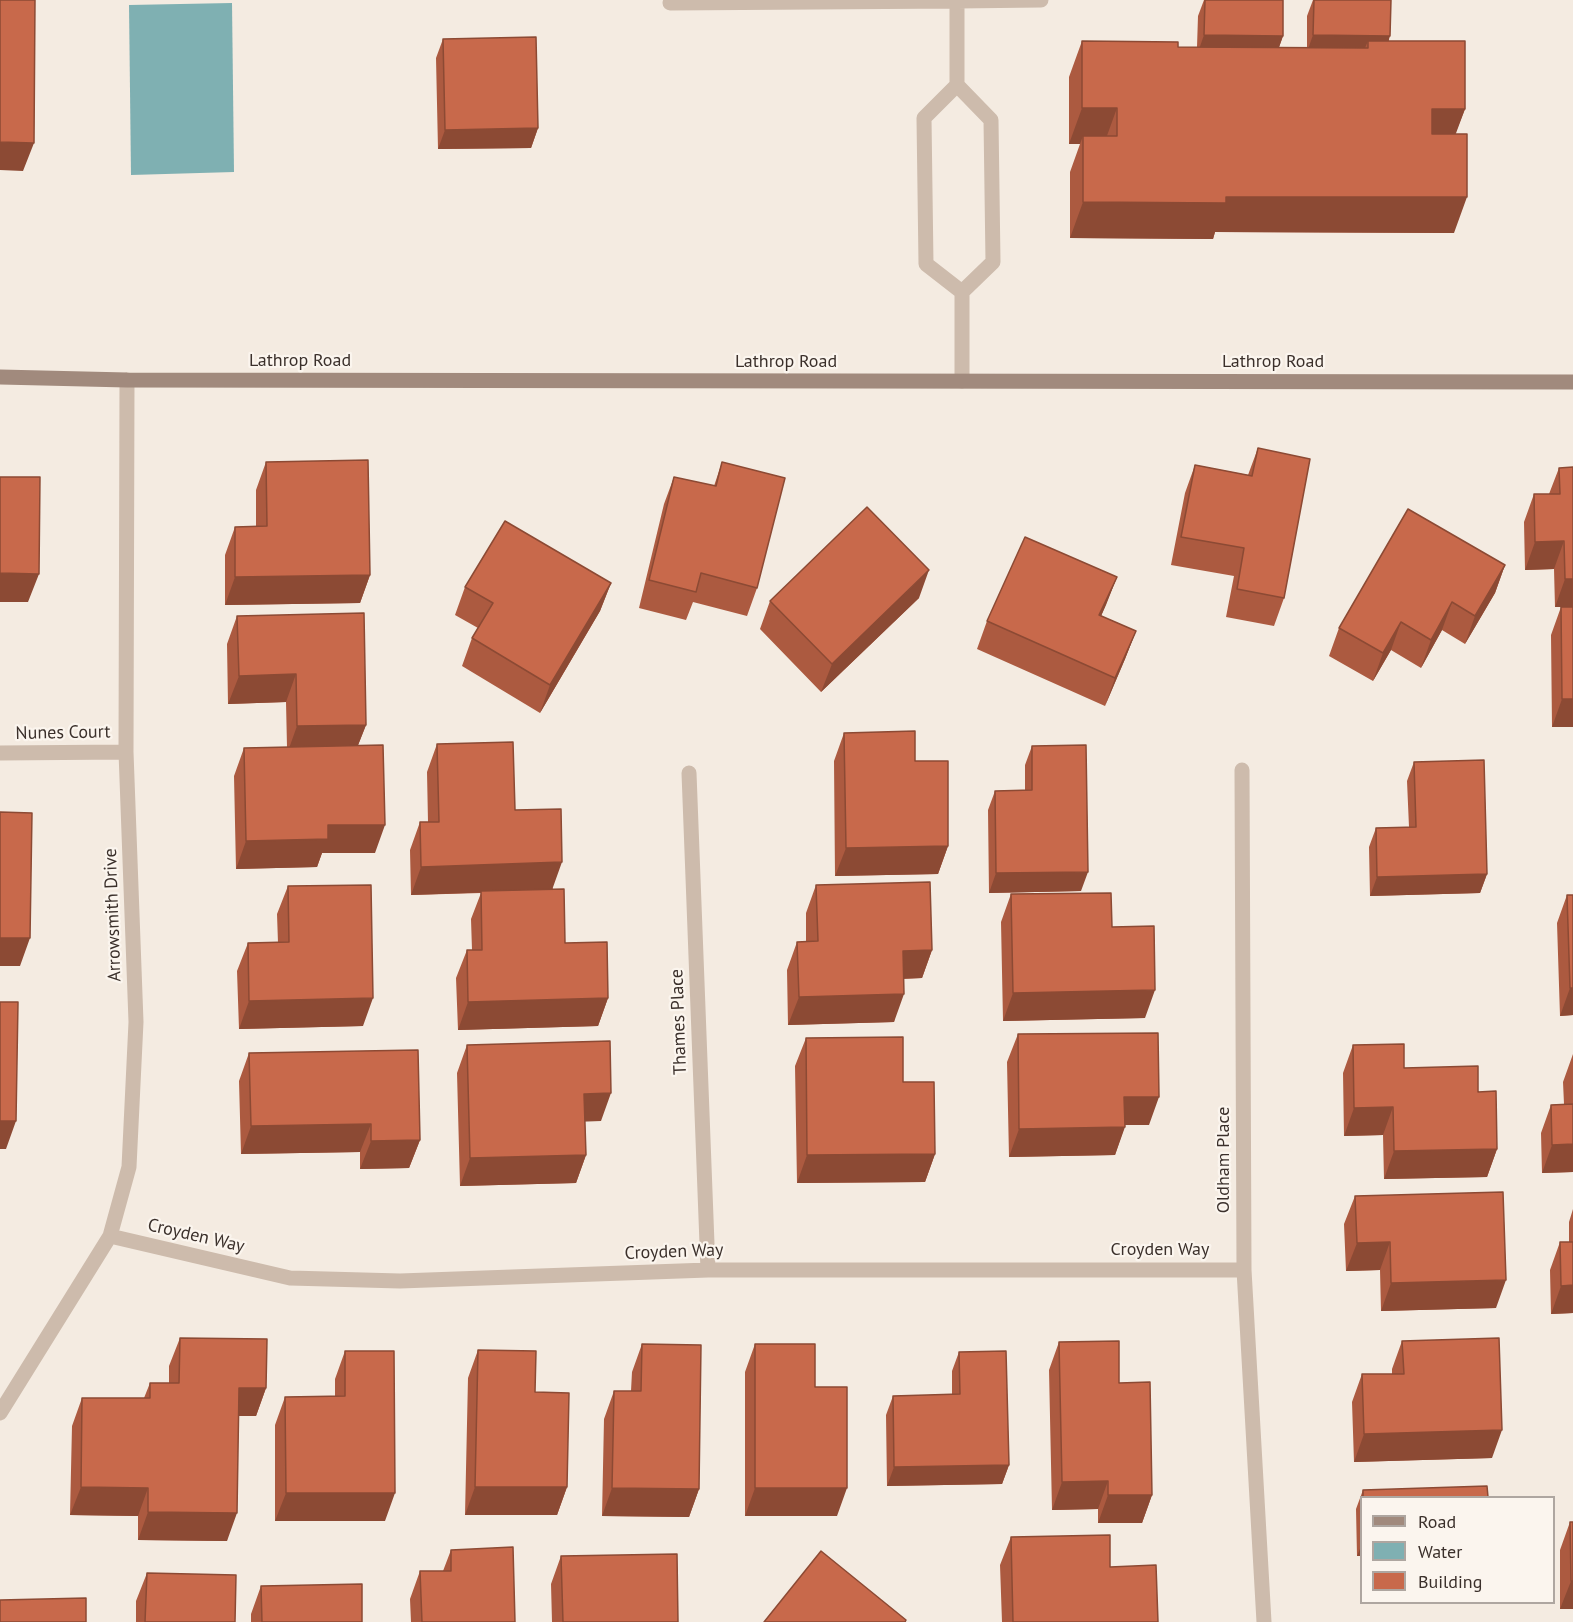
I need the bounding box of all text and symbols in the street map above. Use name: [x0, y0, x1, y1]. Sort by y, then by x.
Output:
street label: Lathrop Road: [249, 350, 351, 372]
street label: Lathrop Road: [735, 351, 837, 373]
street label: Lathrop Road: [1222, 351, 1324, 373]
street label: Nunes Court: [15, 721, 111, 745]
street label: Arrowsmith Drive: [100, 848, 126, 982]
street label: Thames Place: [666, 969, 692, 1075]
street label: Oldham Place: [1213, 1107, 1235, 1213]
street label: Croyden Way: [145, 1214, 247, 1258]
street label: Croyden Way: [624, 1239, 724, 1265]
street label: Croyden Way: [1111, 1239, 1209, 1261]
legend: [1360, 1496, 1555, 1604]
text: Road: [1418, 1510, 1456, 1533]
text: Water: [1418, 1540, 1462, 1563]
text: Building: [1418, 1570, 1482, 1593]

